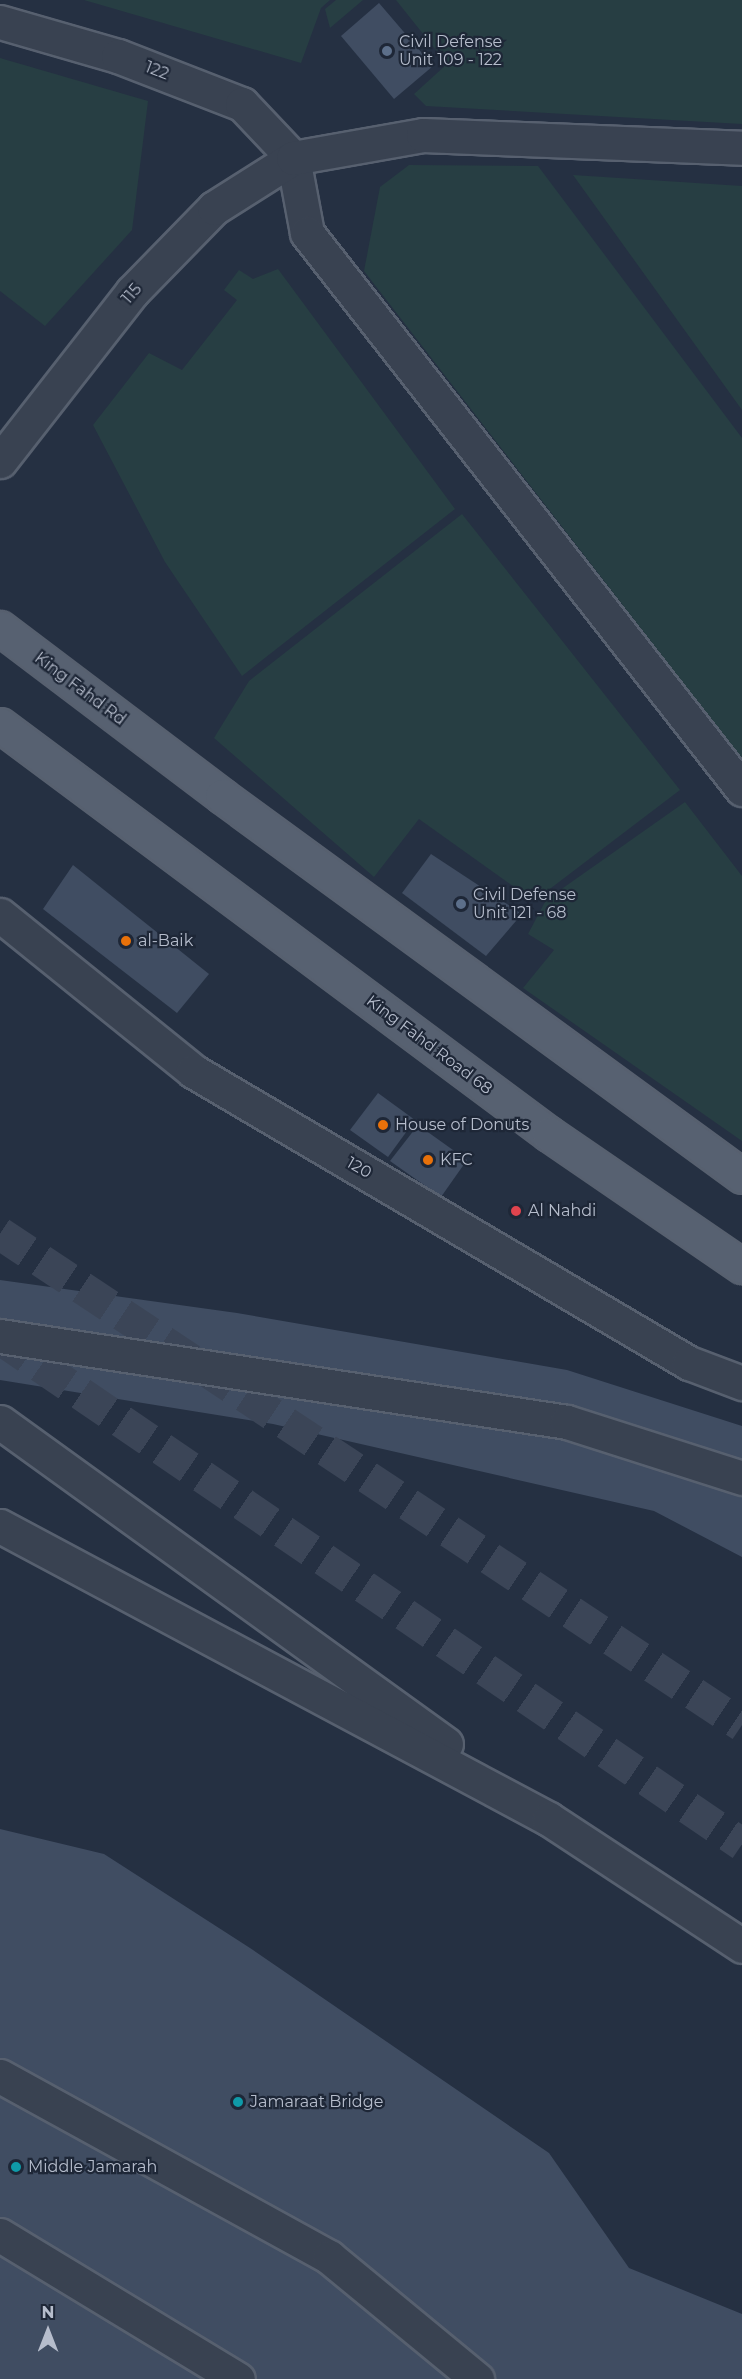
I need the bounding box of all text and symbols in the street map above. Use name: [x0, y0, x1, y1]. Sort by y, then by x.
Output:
place label: Civil Defense Unit 109 - 122: [399, 32, 502, 70]
marker: Civil Defense Unit 109 - 122: [380, 44, 394, 58]
street label: 122: [142, 58, 172, 84]
street label: 115: [118, 280, 146, 308]
street label: King Fahd Rd: [31, 648, 129, 730]
place label: Civil Defense Unit 121 - 68: [473, 885, 576, 923]
marker: Civil Defense Unit 121 - 68: [454, 897, 468, 911]
place label: al-Baik: [138, 931, 193, 951]
marker: al-Baik: [119, 934, 133, 948]
street label: King Fahd Road 68: [362, 991, 496, 1099]
place label: House of Donuts: [395, 1115, 529, 1135]
marker: House of Donuts: [376, 1118, 390, 1132]
place label: KFC: [440, 1150, 473, 1170]
street label: 120: [343, 1153, 375, 1183]
marker: KFC: [421, 1153, 435, 1167]
place label: Al Nahdi: [528, 1201, 596, 1221]
marker: Al Nahdi: [509, 1204, 523, 1218]
place label: Jamaraat Bridge: [250, 2092, 383, 2112]
marker: Jamaraat Bridge: [231, 2095, 245, 2109]
place label: Middle Jamarah: [28, 2157, 157, 2177]
marker: Middle Jamarah: [9, 2160, 23, 2174]
north arrow: [18, 2301, 78, 2361]
text: N: [42, 2303, 54, 2322]

